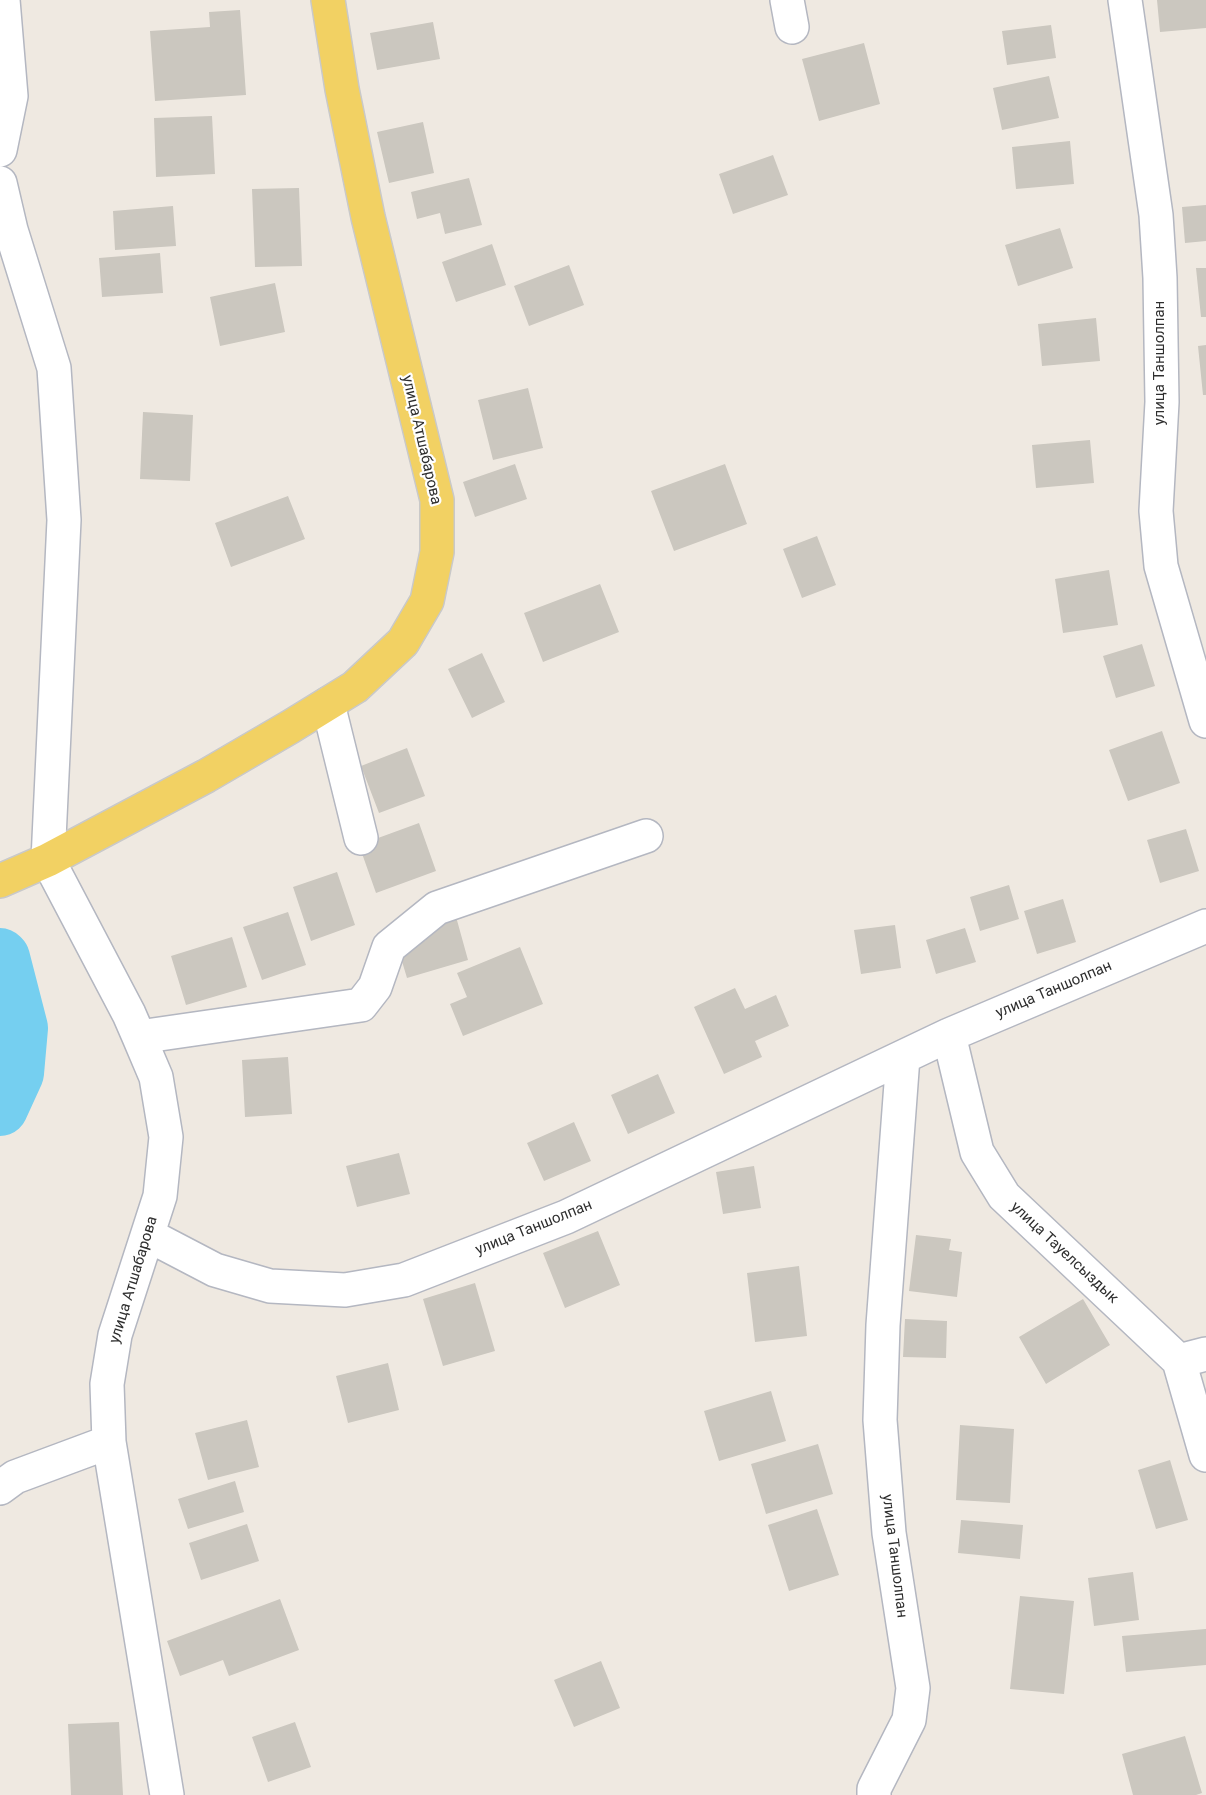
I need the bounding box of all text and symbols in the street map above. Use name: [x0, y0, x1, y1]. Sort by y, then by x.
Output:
street label: улица Таншолпан: [1151, 301, 1169, 425]
street label: улица Атшабарова: [397, 374, 445, 506]
street label: улица Таншолпан: [993, 957, 1115, 1023]
street label: улица Таншолпан: [473, 1196, 595, 1260]
street label: улица Тауелсыздык: [1006, 1198, 1122, 1308]
street label: улица Атшабарова: [106, 1214, 162, 1346]
street label: улица Таншолпан: [877, 1493, 911, 1619]

